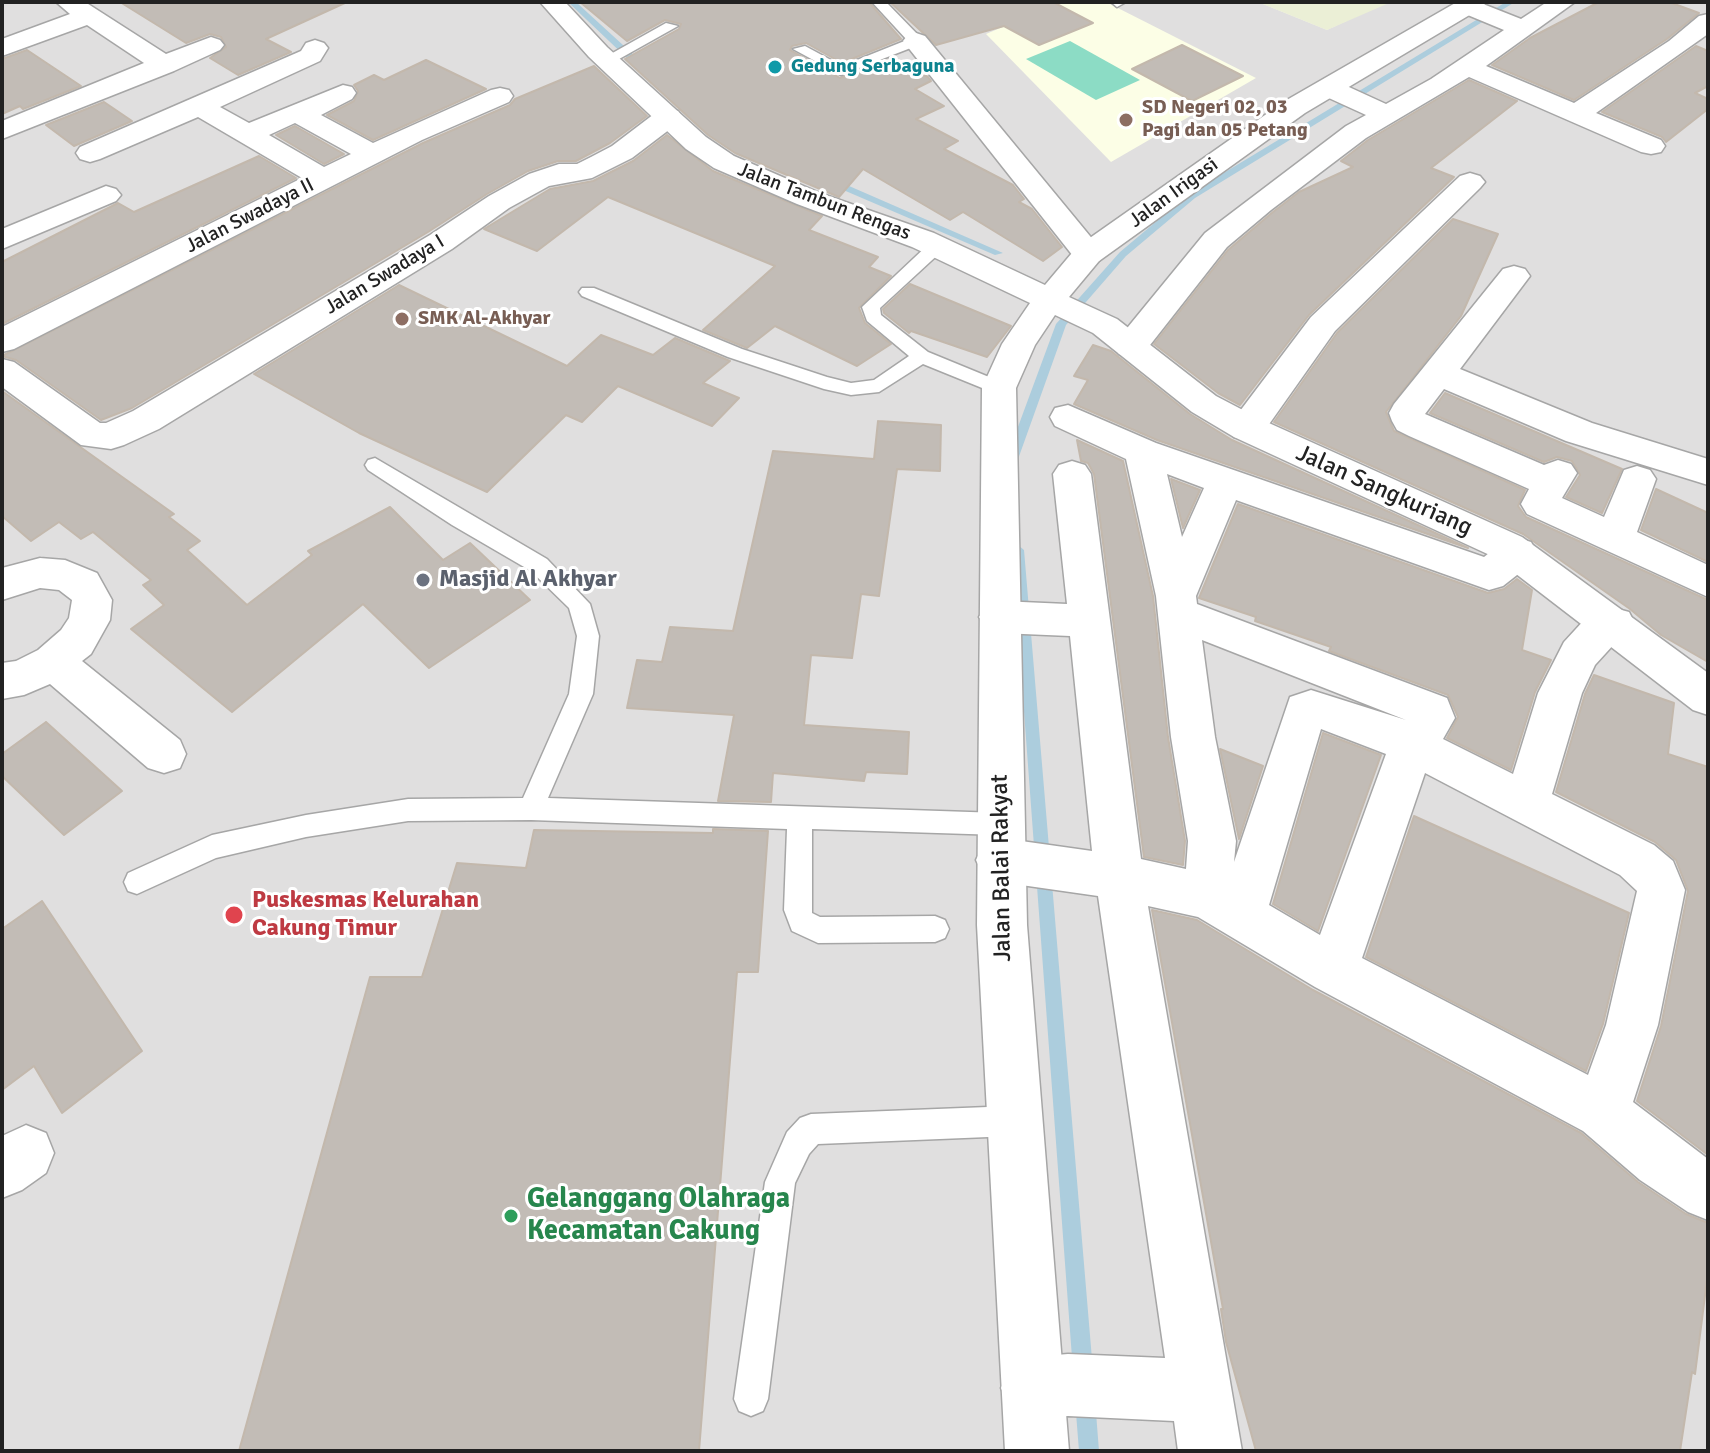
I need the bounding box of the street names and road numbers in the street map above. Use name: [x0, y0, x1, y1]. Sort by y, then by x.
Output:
street label: Jalan Irigasi: [1125, 153, 1223, 233]
street label: Jalan Tambun Rengas: [734, 158, 914, 246]
street label: Jalan Swadaya II: [182, 173, 318, 259]
street label: Jalan Swadaya I: [321, 230, 449, 320]
street label: Jalan Sangkuriang: [1292, 439, 1476, 543]
street label: Jalan Balai Rakyat: [986, 774, 1018, 962]

